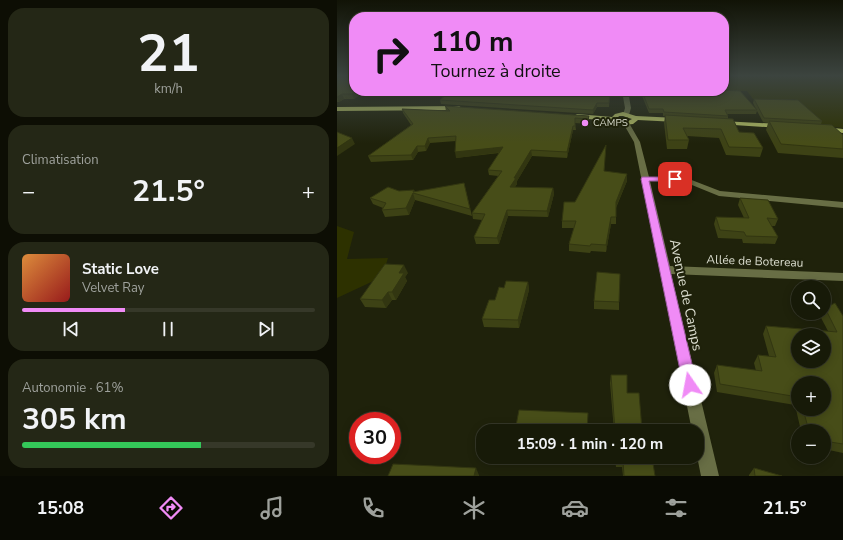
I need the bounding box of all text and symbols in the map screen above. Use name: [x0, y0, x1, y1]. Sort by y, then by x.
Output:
text: 21: [137, 18, 200, 89]
text: 110 m: [431, 23, 514, 61]
icon: right: [365, 28, 417, 80]
text: Tournez à droite: [431, 59, 561, 83]
text: km/h: [154, 80, 183, 98]
place label: CAMPS: [593, 116, 628, 130]
marker: CAMPS: [580, 118, 590, 128]
text: Climatisation: [22, 151, 99, 169]
pin: [658, 162, 692, 196]
icon: arrive: [664, 168, 686, 190]
text: 21.5°: [132, 171, 205, 212]
text: −: [22, 177, 35, 207]
text: +: [302, 177, 315, 207]
street label: Avenue de Camps: [665, 237, 707, 353]
street label: Allée de Botereau: [706, 251, 804, 271]
text: Static Love: [82, 259, 159, 279]
text: Velvet Ray: [82, 279, 144, 297]
map controls: [791, 280, 831, 464]
button: search: [791, 280, 831, 320]
icon: previous: [60, 318, 82, 340]
icon: pause: [157, 318, 179, 340]
icon: next: [255, 318, 277, 340]
button: layers: [791, 328, 831, 368]
position arrow: [669, 364, 711, 406]
button: +: [791, 376, 831, 416]
text: Autonomie · 61%: [22, 379, 124, 397]
text: 305 km: [22, 399, 127, 440]
speed limit sign: 30: [349, 412, 401, 464]
button: −: [791, 424, 831, 464]
text: 15:09 · 1 min · 120 m: [517, 434, 663, 454]
icon: directions: [157, 494, 185, 522]
icon: music: [258, 494, 286, 522]
icon: phone: [359, 494, 387, 522]
icon: climate: [460, 494, 488, 522]
icon: car: [561, 494, 589, 522]
icon: filters: [662, 494, 690, 522]
text: 15:08: [36, 496, 84, 520]
text: 21.5°: [763, 496, 807, 520]

